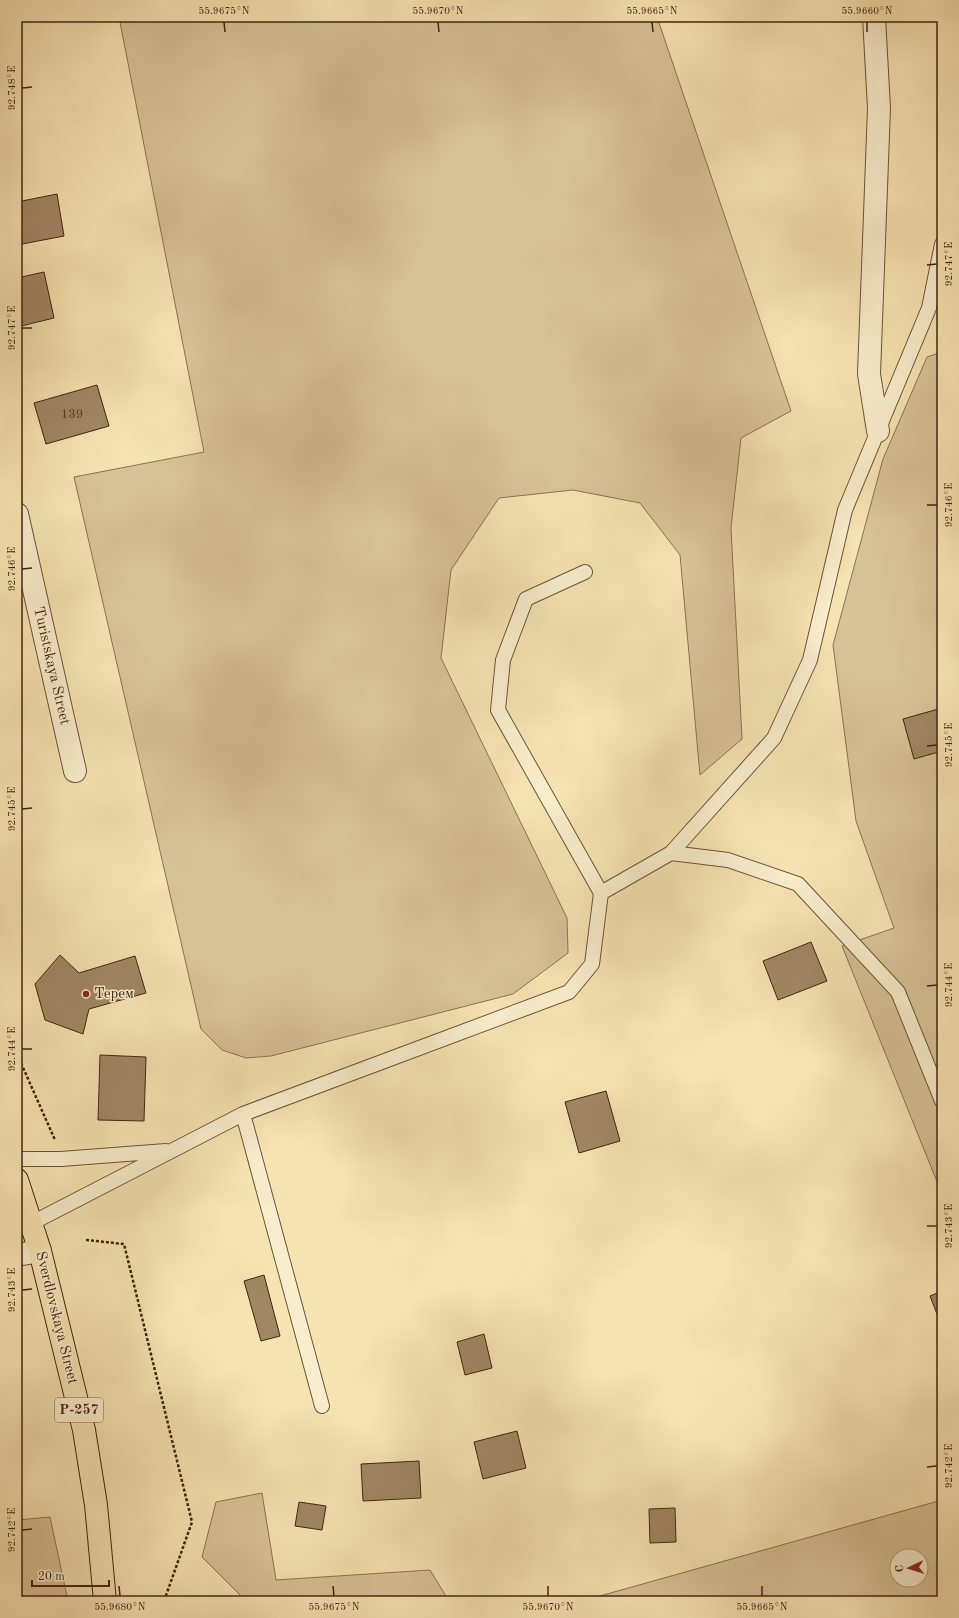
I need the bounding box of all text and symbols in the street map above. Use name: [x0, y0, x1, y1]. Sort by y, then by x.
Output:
text: 55.9675°N: [198, 6, 250, 16]
text: 55.9670°N: [412, 6, 464, 16]
text: 55.9665°N: [626, 6, 678, 16]
text: 55.9660°N: [841, 6, 893, 16]
text: 92.748°E: [7, 66, 17, 110]
text: 92.747°E: [944, 242, 954, 286]
text: 92.747°E: [7, 306, 17, 350]
house number: 139: [61, 408, 83, 421]
text: 92.746°E: [944, 483, 954, 527]
text: 92.746°E: [7, 547, 17, 591]
street label: Turistskaya Street: [30, 605, 72, 727]
text: 92.745°E: [944, 723, 954, 767]
text: 92.745°E: [7, 787, 17, 831]
text: 92.744°E: [944, 963, 954, 1007]
place label: Терем: [94, 987, 134, 1002]
marker: Терем: [81, 989, 91, 999]
text: 92.744°E: [7, 1027, 17, 1071]
text: 92.743°E: [944, 1204, 954, 1248]
street label: Sverdlovskaya Street: [32, 1250, 80, 1386]
text: 92.743°E: [7, 1268, 17, 1312]
road number: Р-257: [55, 1398, 103, 1422]
text: 92.742°E: [944, 1444, 954, 1488]
text: 92.742°E: [7, 1508, 17, 1552]
north arrow: [889, 1548, 929, 1588]
scale bar: [32, 1562, 109, 1588]
text: С: [895, 1565, 906, 1573]
text: 20 m: [38, 1571, 65, 1583]
text: 55.9680°N: [94, 1602, 146, 1612]
text: 55.9675°N: [308, 1602, 360, 1612]
text: 55.9670°N: [522, 1602, 574, 1612]
text: 55.9665°N: [736, 1602, 788, 1612]

